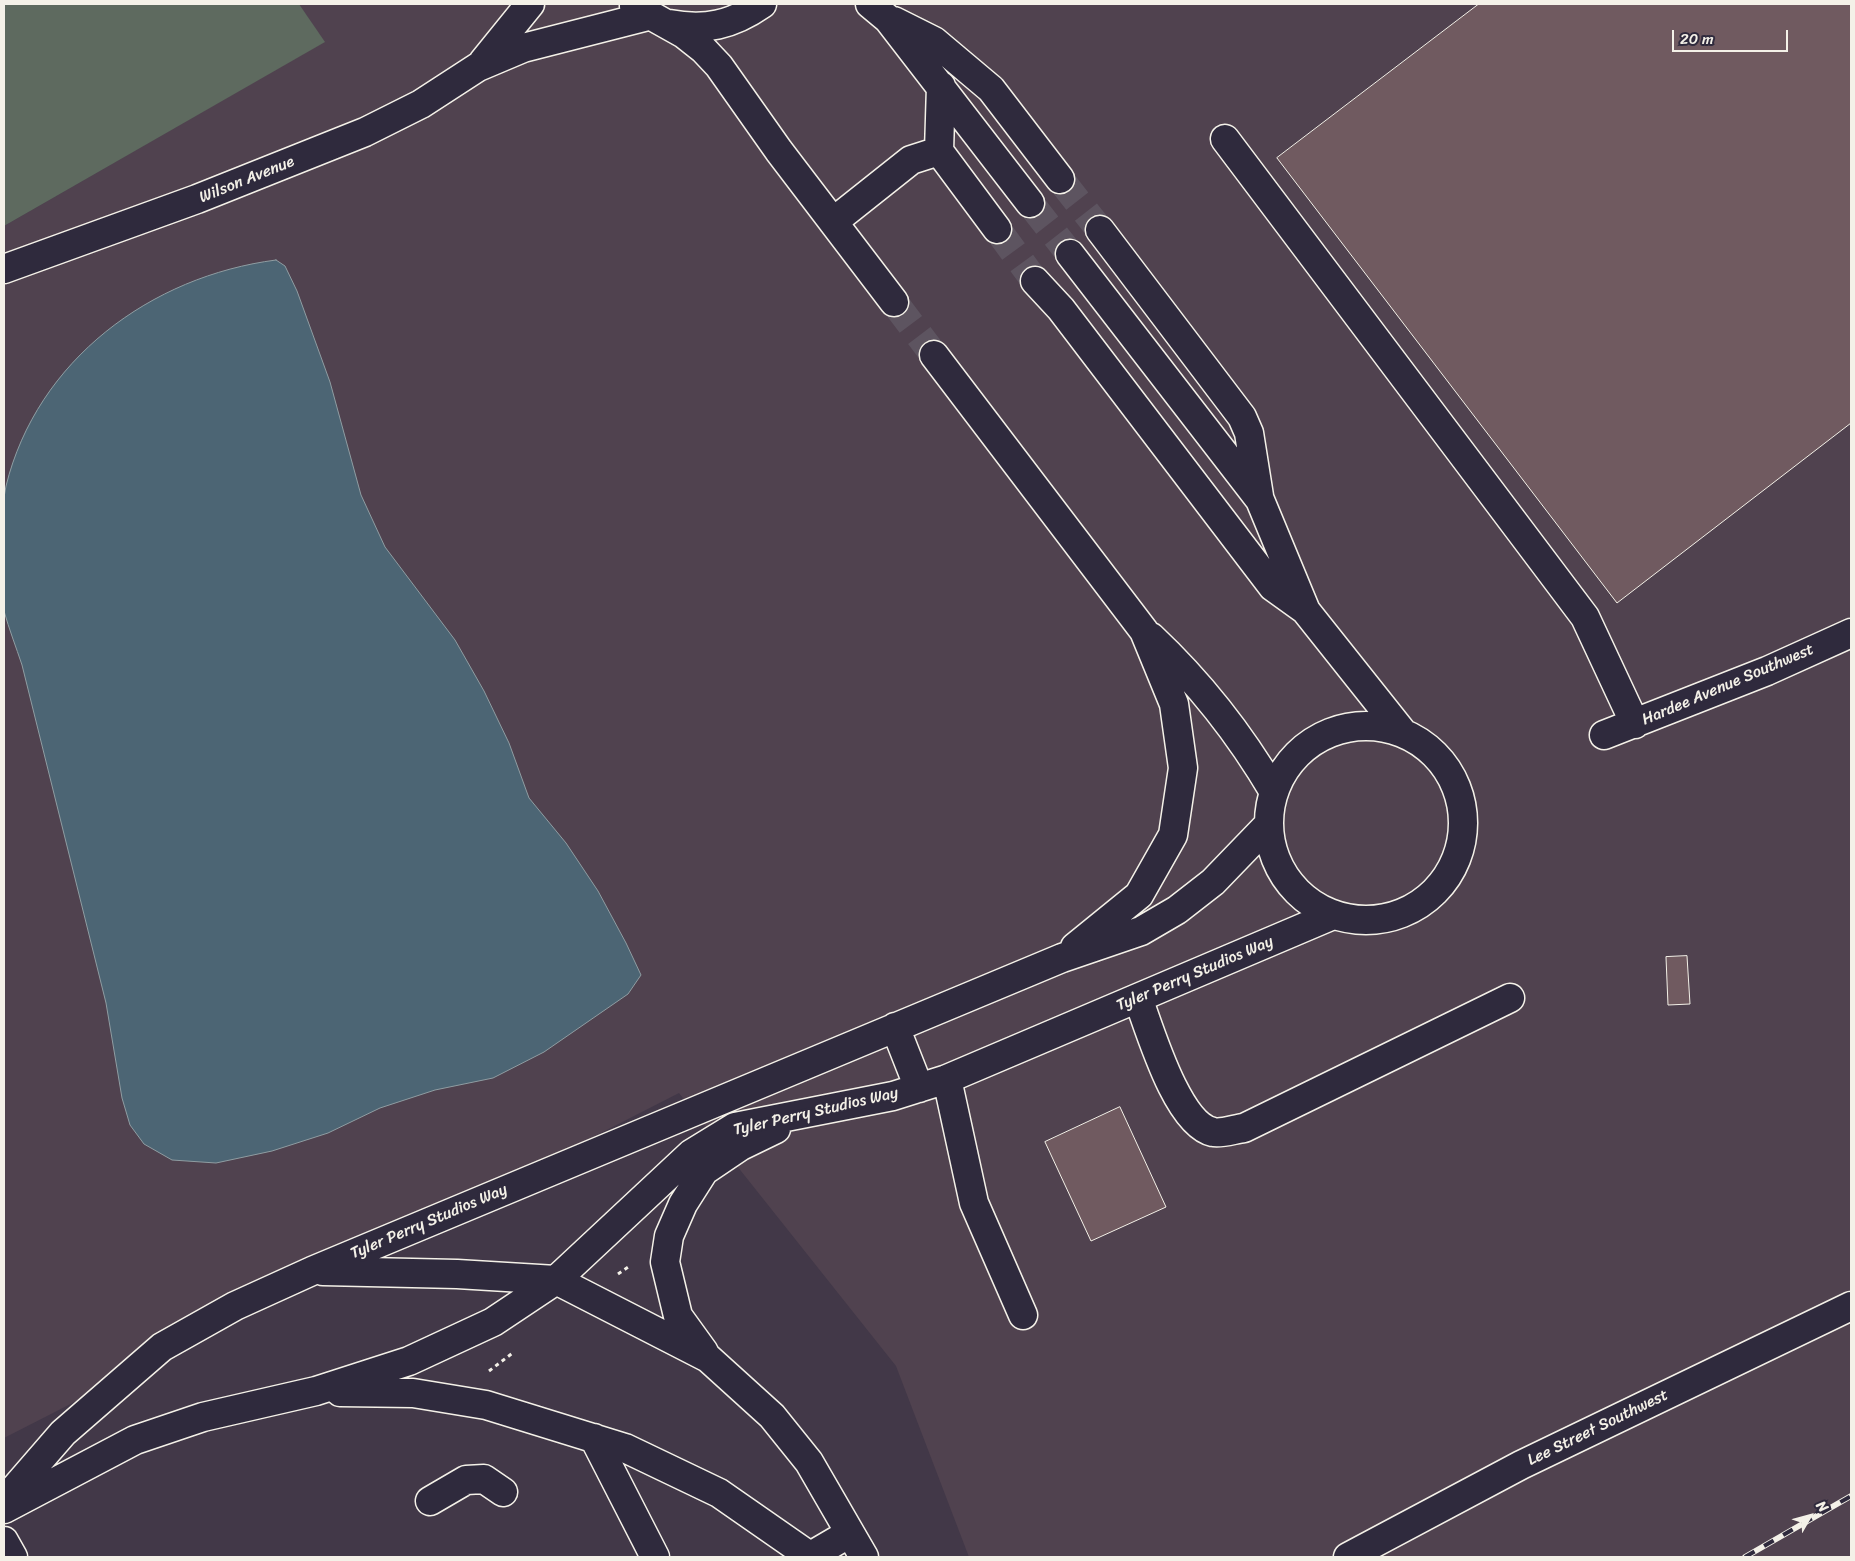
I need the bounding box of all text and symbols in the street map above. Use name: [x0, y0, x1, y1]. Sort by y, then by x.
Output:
scale bar: [1675, 20, 1791, 52]
text: 20 m: [1680, 26, 1714, 52]
street label: Wilson Avenue: [197, 152, 297, 208]
street label: Hardee Avenue Southwest: [1639, 640, 1817, 730]
street label: Tyler Perry Studios Way: [1114, 932, 1276, 1016]
street label: Tyler Perry Studios Way: [732, 1084, 900, 1140]
street label: Tyler Perry Studios Way: [348, 1180, 510, 1264]
street label: Lee Street Southwest: [1525, 1386, 1671, 1470]
north arrow: [1785, 1491, 1835, 1541]
text: N: [1809, 1495, 1835, 1518]

